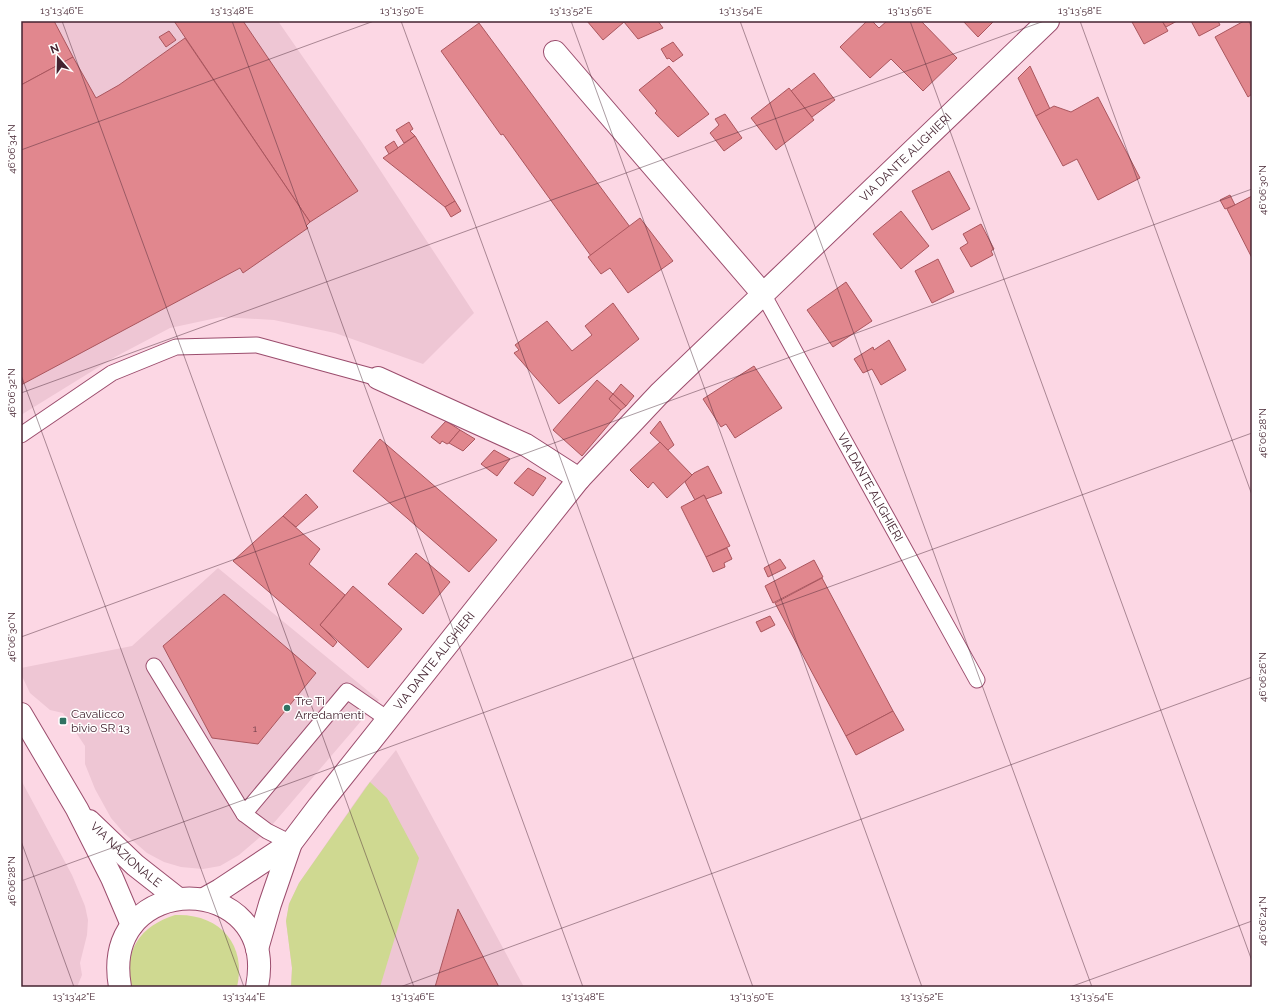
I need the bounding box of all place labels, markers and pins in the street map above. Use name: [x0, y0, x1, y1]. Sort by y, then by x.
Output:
place label: Tre Ti Arredamenti: [295, 694, 364, 722]
marker: Tre Ti Arredamenti: [282, 703, 292, 713]
place label: Cavalicco bivio SR 13: [71, 707, 130, 735]
marker: Cavalicco bivio SR 13: [58, 716, 68, 726]

